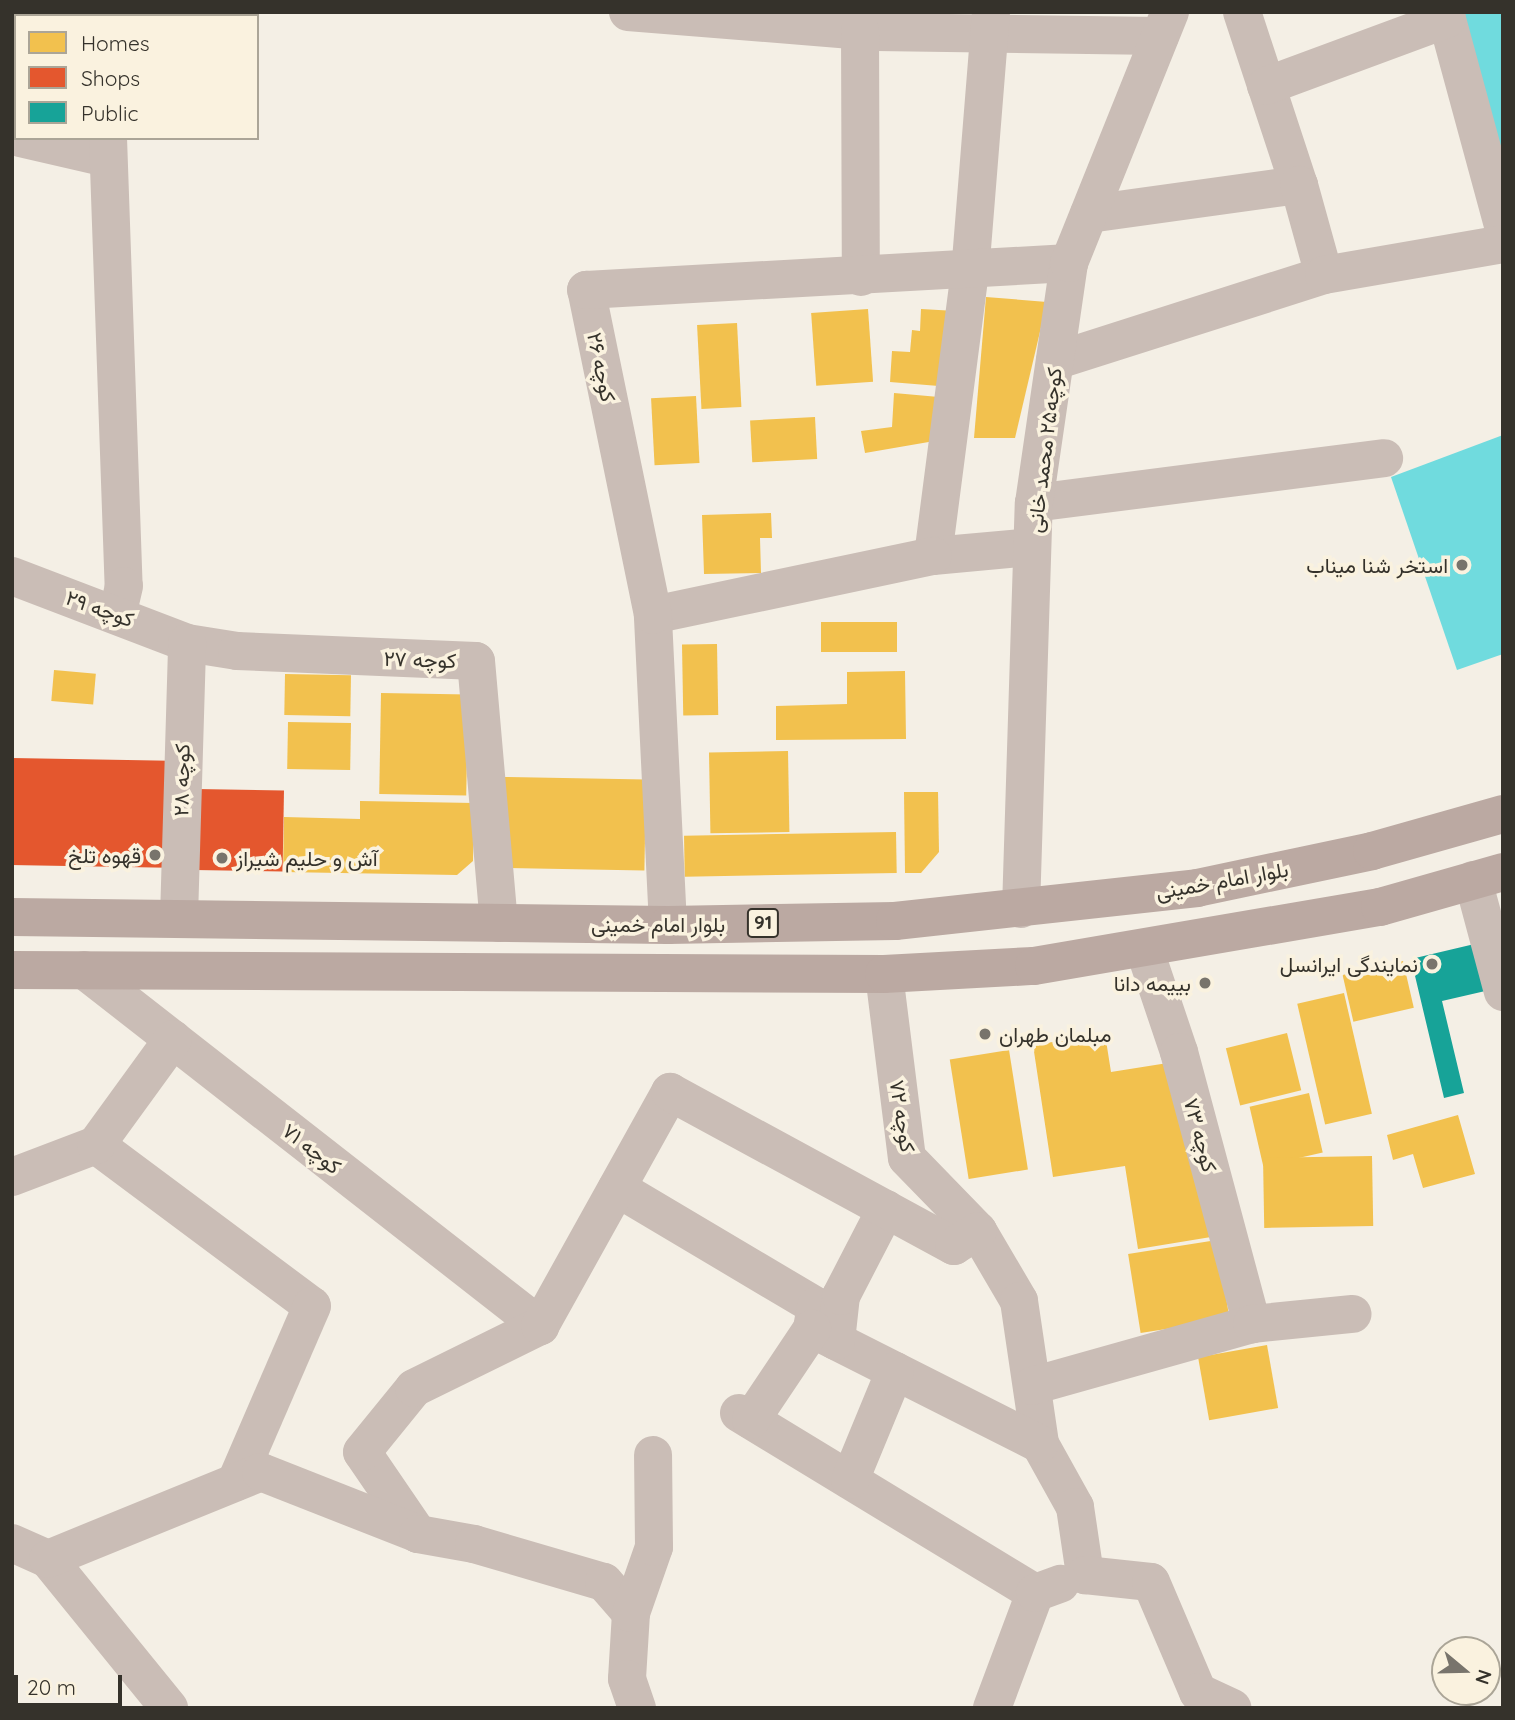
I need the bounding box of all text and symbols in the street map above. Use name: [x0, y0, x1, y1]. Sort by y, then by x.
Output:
legend: [14, 14, 259, 140]
text: Homes: [81, 30, 150, 56]
text: Shops: [81, 65, 140, 91]
text: Public: [81, 100, 138, 126]
street label: کوچه ۲۶: [582, 330, 622, 404]
street label: کوچه۲۵ محمد خانی: [1021, 366, 1067, 534]
place label: استخر شنا میناب: [1306, 552, 1448, 578]
marker: استخر شنا میناب: [1454, 557, 1470, 573]
street label: کوچه ۲۹: [63, 584, 137, 632]
street label: کوچه ۲۷: [383, 645, 457, 673]
street label: کوچه ۲۸: [168, 743, 194, 817]
place label: قهوه تلخ: [68, 842, 141, 868]
place label: آش و حلیم شیراز: [236, 845, 378, 871]
marker: قهوه تلخ: [147, 847, 163, 863]
marker: آش و حلیم شیراز: [214, 850, 230, 866]
street label: بلوار امام خمینی: [1154, 856, 1290, 904]
road number: 91: [746, 908, 780, 939]
street label: بلوار امام خمینی: [591, 911, 725, 937]
place label: نمایندگی ایرانسل: [1280, 951, 1418, 977]
marker: نمایندگی ایرانسل: [1424, 956, 1440, 972]
place label: بییمه دانا: [1114, 970, 1191, 996]
marker: بییمه دانا: [1197, 975, 1213, 991]
place label: مبلمان طهران: [999, 1021, 1112, 1047]
marker: مبلمان طهران: [977, 1026, 993, 1042]
street label: کوچه ۷۲: [885, 1078, 921, 1154]
street label: کوچه ۷۳: [1179, 1095, 1223, 1175]
street label: کوچه ۷۱: [278, 1117, 346, 1179]
north arrow: [1431, 1636, 1501, 1706]
scale bar: [18, 1660, 126, 1704]
text: N: [1470, 1667, 1498, 1688]
text: 20 m: [27, 1674, 76, 1700]

